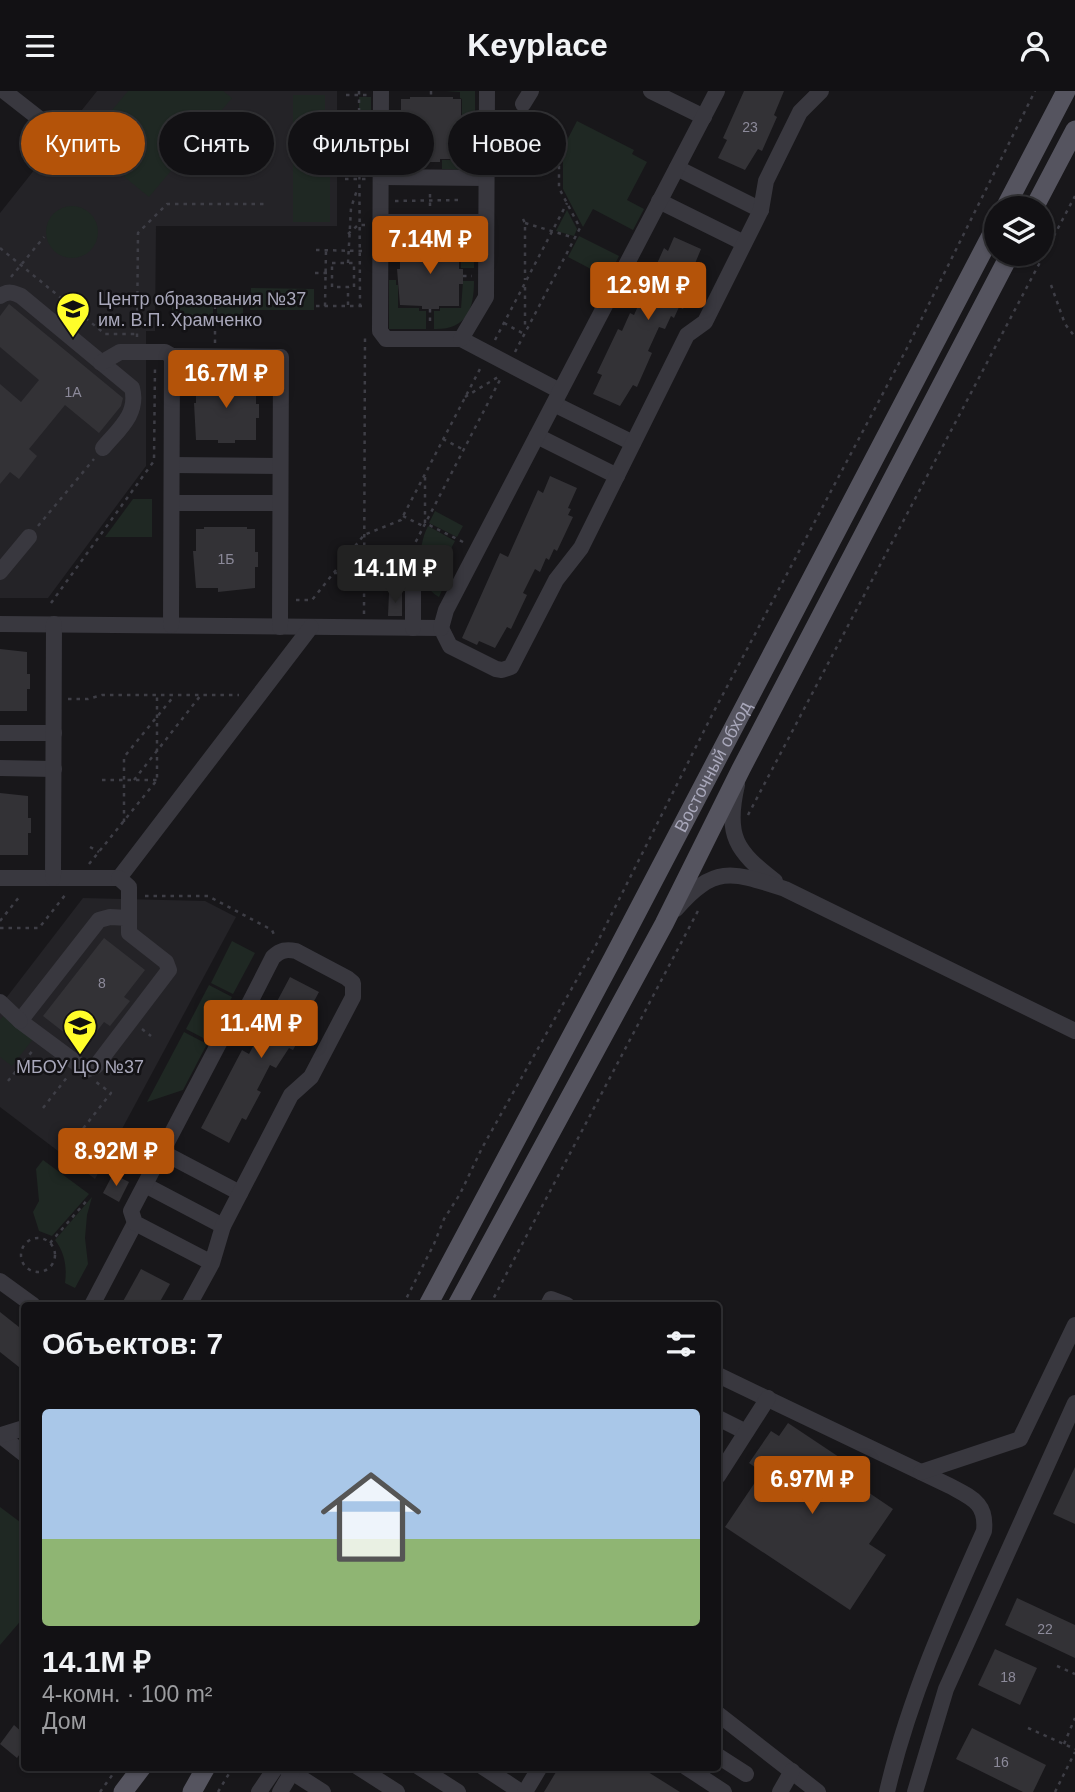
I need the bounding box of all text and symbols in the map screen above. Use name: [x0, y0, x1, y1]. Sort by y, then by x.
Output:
icon: menu: [21, 27, 59, 65]
text: Keyplace: [467, 27, 608, 63]
icon: person: [1016, 27, 1054, 65]
chip: Купить: [21, 112, 145, 175]
chip: Снять: [159, 112, 274, 175]
chip: Фильтры: [288, 112, 434, 175]
chip: Новое: [448, 112, 566, 175]
house number: 23: [742, 119, 758, 135]
map controls: [984, 196, 1054, 266]
button: layers: [984, 196, 1054, 266]
pin: 7.14M ₽: [365, 216, 495, 276]
text: 7.14M ₽: [388, 226, 472, 252]
pin: 12.9M ₽: [583, 263, 713, 322]
text: 12.9M ₽: [606, 272, 690, 298]
place label: Центр образования №37 им. В.П. Храмченко: [98, 289, 306, 330]
school or university icon: Центр образования №37 им. В.П. Храмченко: [54, 290, 92, 339]
pin: 16.7M ₽: [161, 351, 291, 410]
text: 16.7M ₽: [184, 360, 268, 386]
house number: 1А: [64, 384, 82, 400]
pin: 14.1M ₽: [330, 545, 460, 605]
house number: 1Б: [218, 551, 234, 567]
text: 14.1M ₽: [353, 555, 437, 581]
street label: Восточный обход: [671, 698, 756, 836]
house number: 8: [98, 975, 106, 991]
pin: 11.4M ₽: [196, 1000, 326, 1060]
school or university icon: МБОУ ЦО №37: [61, 1007, 99, 1056]
text: 11.4M ₽: [220, 1010, 302, 1036]
place label: МБОУ ЦО №37: [16, 1057, 144, 1077]
pin: 8.92M ₽: [51, 1129, 181, 1188]
text: 8.92M ₽: [74, 1138, 158, 1164]
icon: filters: [662, 1325, 700, 1363]
text: Объектов: 7: [42, 1327, 223, 1360]
icon: home: [308, 1454, 434, 1580]
pin: 6.97M ₽: [747, 1457, 877, 1516]
text: 6.97M ₽: [770, 1466, 854, 1492]
house number: 22: [1037, 1621, 1053, 1637]
text: 14.1M ₽: [42, 1645, 151, 1678]
house number: 18: [1000, 1669, 1016, 1685]
text: 4-комн. · 100 m²: [42, 1681, 213, 1707]
text: Дом: [42, 1708, 86, 1734]
house number: 16: [993, 1754, 1009, 1770]

